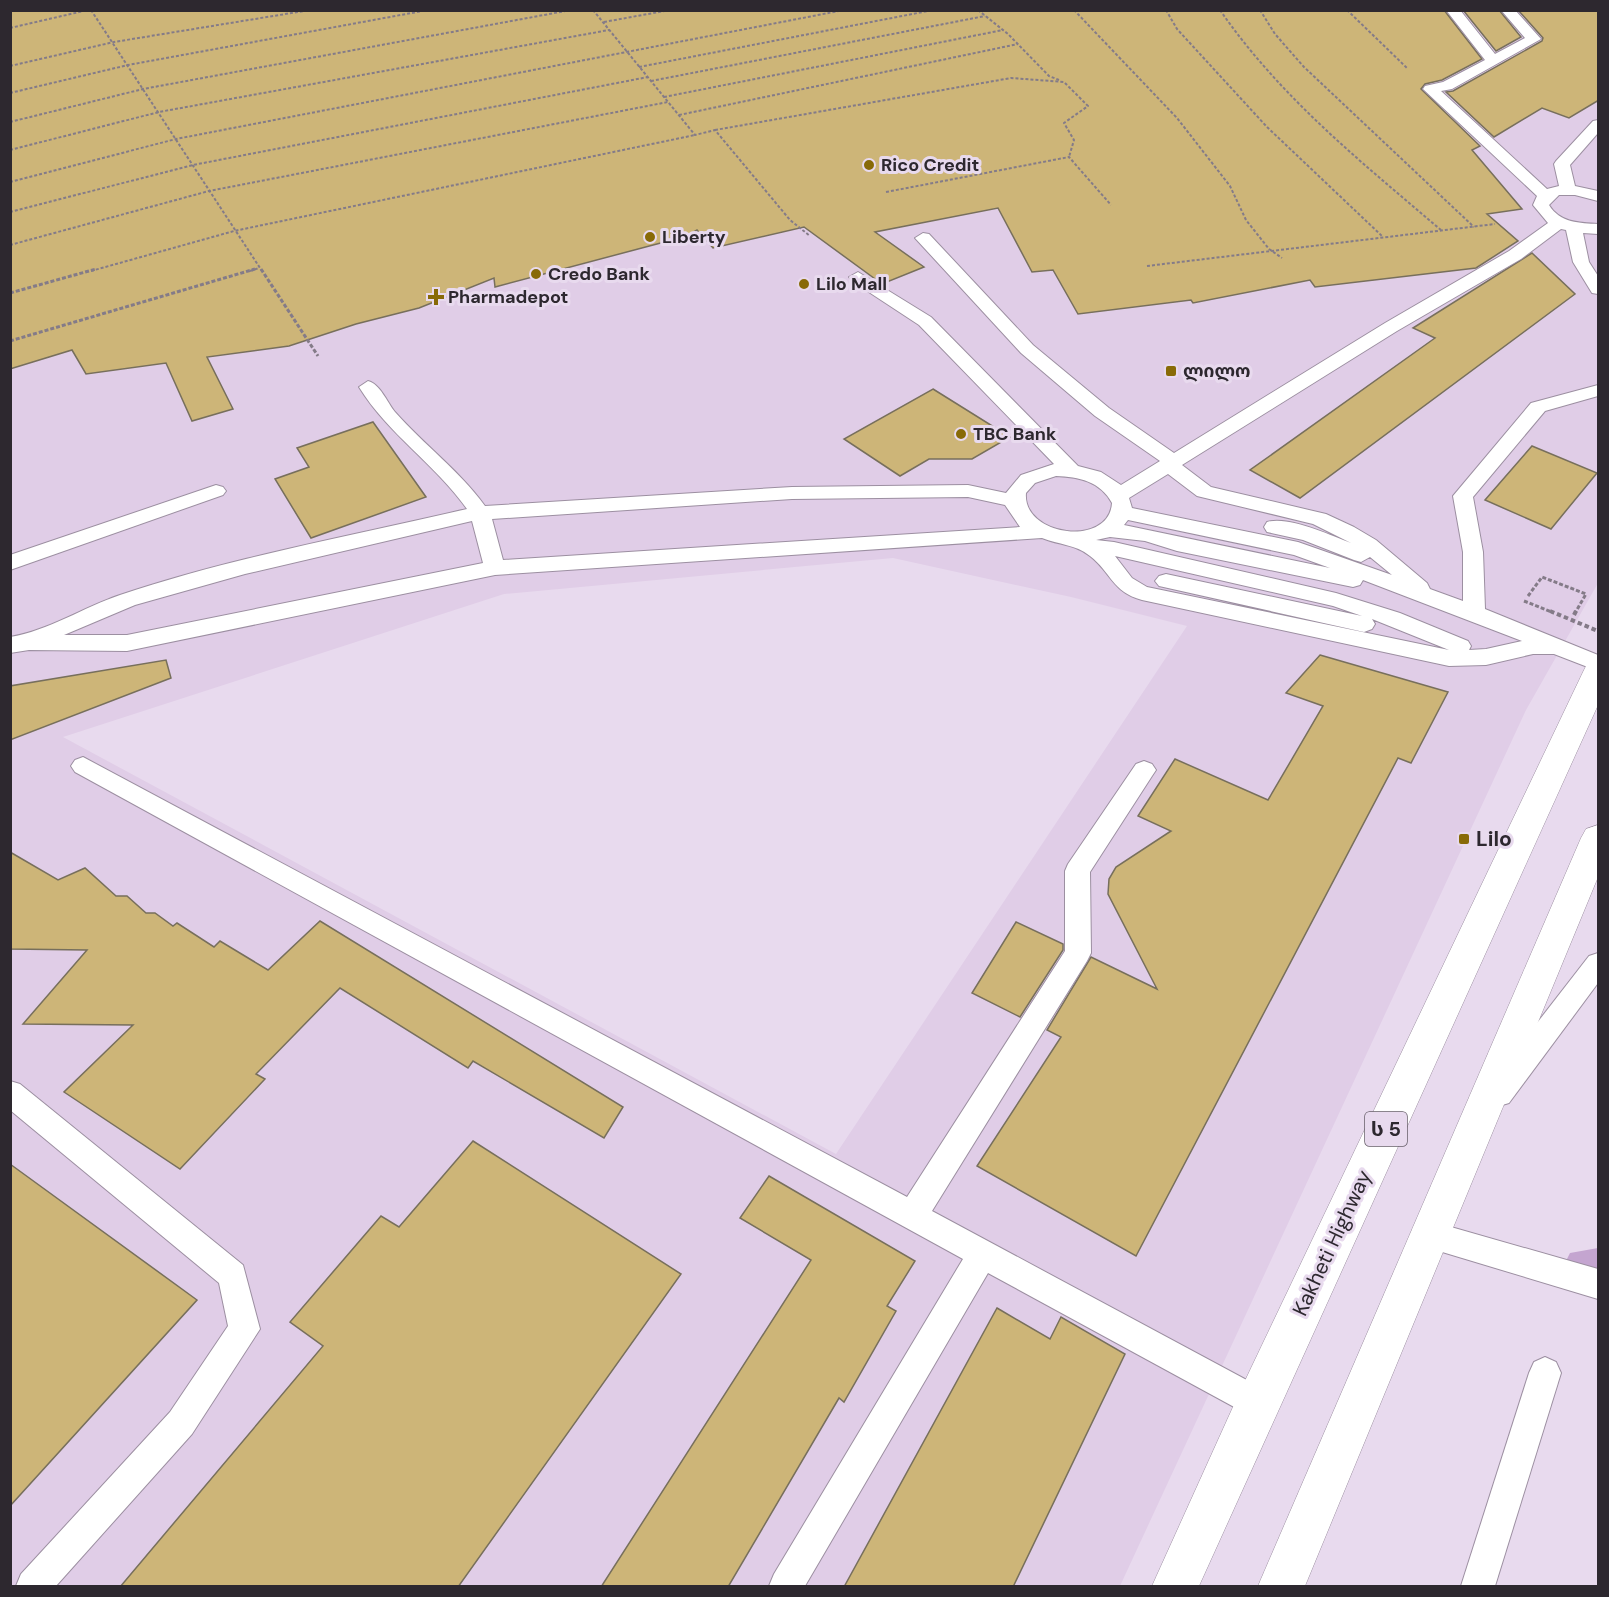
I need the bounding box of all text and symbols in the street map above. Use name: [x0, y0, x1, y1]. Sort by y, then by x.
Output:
place label: Rico Credit: [881, 153, 979, 177]
marker: Rico Credit: [862, 158, 876, 172]
place label: Liberty: [662, 225, 726, 249]
marker: Liberty: [643, 230, 657, 244]
place label: Credo Bank: [548, 262, 650, 286]
marker: Credo Bank: [529, 267, 543, 281]
place label: Lilo Mall: [816, 272, 887, 296]
marker: Lilo Mall: [797, 277, 811, 291]
place label: Pharmadepot: [448, 285, 568, 309]
marker: Pharmadepot: [429, 290, 443, 304]
place label: ლილო: [1183, 359, 1251, 383]
marker: ლილო: [1164, 364, 1178, 378]
place label: TBC Bank: [973, 422, 1057, 446]
marker: TBC Bank: [954, 427, 968, 441]
place label: Lilo: [1476, 825, 1512, 853]
marker: Lilo: [1457, 832, 1471, 846]
road number: ს 5: [1365, 1112, 1407, 1146]
street label: Kakheti Highway: [1286, 1165, 1378, 1320]

